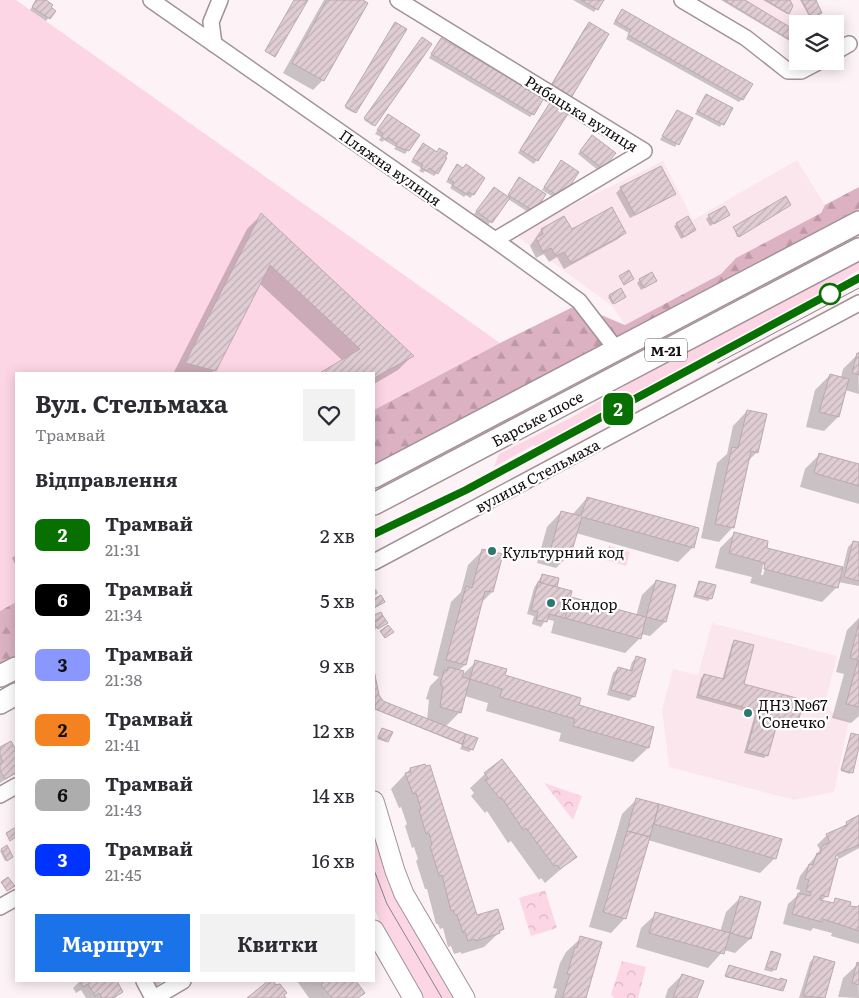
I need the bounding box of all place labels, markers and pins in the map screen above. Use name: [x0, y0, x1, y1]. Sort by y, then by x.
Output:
unlabelled marker: [819, 283, 841, 305]
place label: Культурний код: [502, 540, 624, 563]
marker: Культурний код: [486, 545, 498, 557]
place label: Кондор: [561, 592, 618, 615]
marker: Кондор: [545, 597, 557, 609]
place label: ДНЗ №67 'Сонечко': [758, 693, 829, 733]
marker: ДНЗ №67 'Сонечко': [742, 707, 754, 719]

